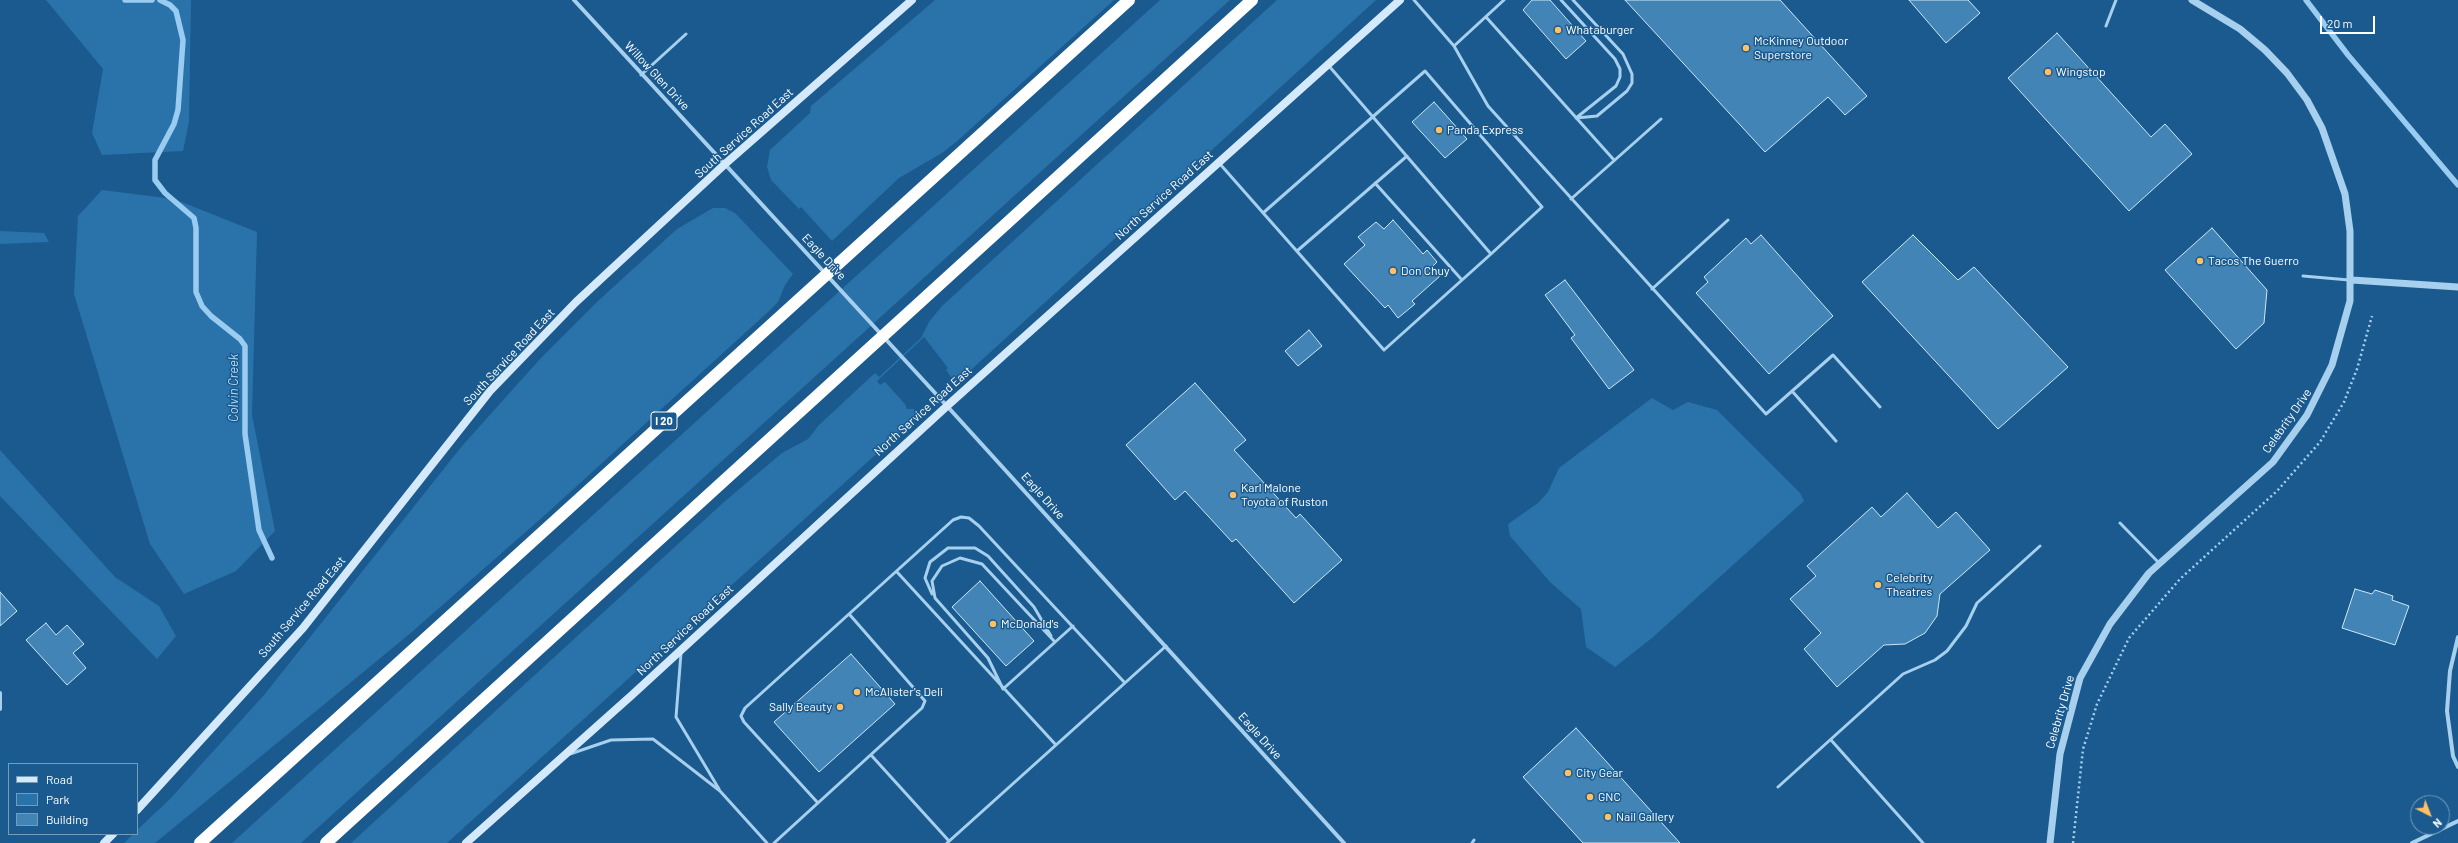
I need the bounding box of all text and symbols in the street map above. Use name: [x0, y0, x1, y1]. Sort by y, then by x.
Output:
scale bar: [2322, 8, 2377, 34]
text: 20 m: [2327, 16, 2353, 30]
place label: Whataburger: [1566, 23, 1634, 37]
marker: Whataburger: [1553, 25, 1563, 35]
place label: McKinney Outdoor Superstore: [1754, 34, 1848, 62]
street label: Willow Glen Drive: [622, 39, 692, 113]
marker: McKinney Outdoor Superstore: [1741, 43, 1751, 53]
place label: Wingstop: [2056, 65, 2106, 79]
marker: Wingstop: [2043, 67, 2053, 77]
street label: South Service Road East: [692, 85, 796, 181]
place label: Panda Express: [1447, 123, 1523, 137]
marker: Panda Express: [1434, 125, 1444, 135]
street label: North Service Road East: [1112, 147, 1216, 243]
street label: Eagle Drive: [799, 231, 849, 283]
place label: Tacos The Guerro: [2208, 254, 2299, 268]
marker: Tacos The Guerro: [2195, 256, 2205, 266]
place label: Don Chuy: [1401, 264, 1450, 278]
marker: Don Chuy: [1388, 266, 1398, 276]
street label: South Service Road East: [460, 305, 558, 409]
water label: Colvin Creek: [226, 354, 242, 422]
street label: North Service Road East: [871, 363, 975, 459]
street label: Celebrity Drive: [2259, 386, 2315, 456]
road number: I 20: [651, 412, 677, 430]
street label: Eagle Drive: [1018, 470, 1068, 522]
place label: Karl Malone Toyota of Ruston: [1241, 481, 1328, 509]
marker: Karl Malone Toyota of Ruston: [1228, 490, 1238, 500]
street label: South Service Road East: [255, 554, 349, 660]
place label: Celebrity Theatres: [1886, 571, 1933, 599]
marker: Celebrity Theatres: [1873, 580, 1883, 590]
street label: North Service Road East: [634, 582, 736, 678]
place label: McDonald's: [1001, 617, 1059, 631]
marker: McDonald's: [988, 619, 998, 629]
street label: Celebrity Drive: [2043, 674, 2077, 750]
place label: McAlister's Deli: [865, 685, 943, 699]
marker: McAlister's Deli: [852, 687, 862, 697]
place label: Sally Beauty: [769, 700, 832, 714]
marker: Sally Beauty: [835, 702, 845, 712]
street label: Eagle Drive: [1235, 710, 1285, 762]
legend: [8, 763, 138, 835]
place label: City Gear: [1576, 766, 1623, 780]
marker: City Gear: [1563, 768, 1573, 778]
text: Road: [46, 772, 73, 786]
place label: GNC: [1598, 790, 1621, 804]
text: Park: [46, 792, 70, 806]
marker: GNC: [1585, 792, 1595, 802]
north arrow: [2410, 795, 2450, 835]
place label: Nail Gallery: [1616, 810, 1674, 824]
text: Building: [46, 812, 88, 826]
marker: Nail Gallery: [1603, 812, 1613, 822]
text: N: [2431, 816, 2445, 831]

